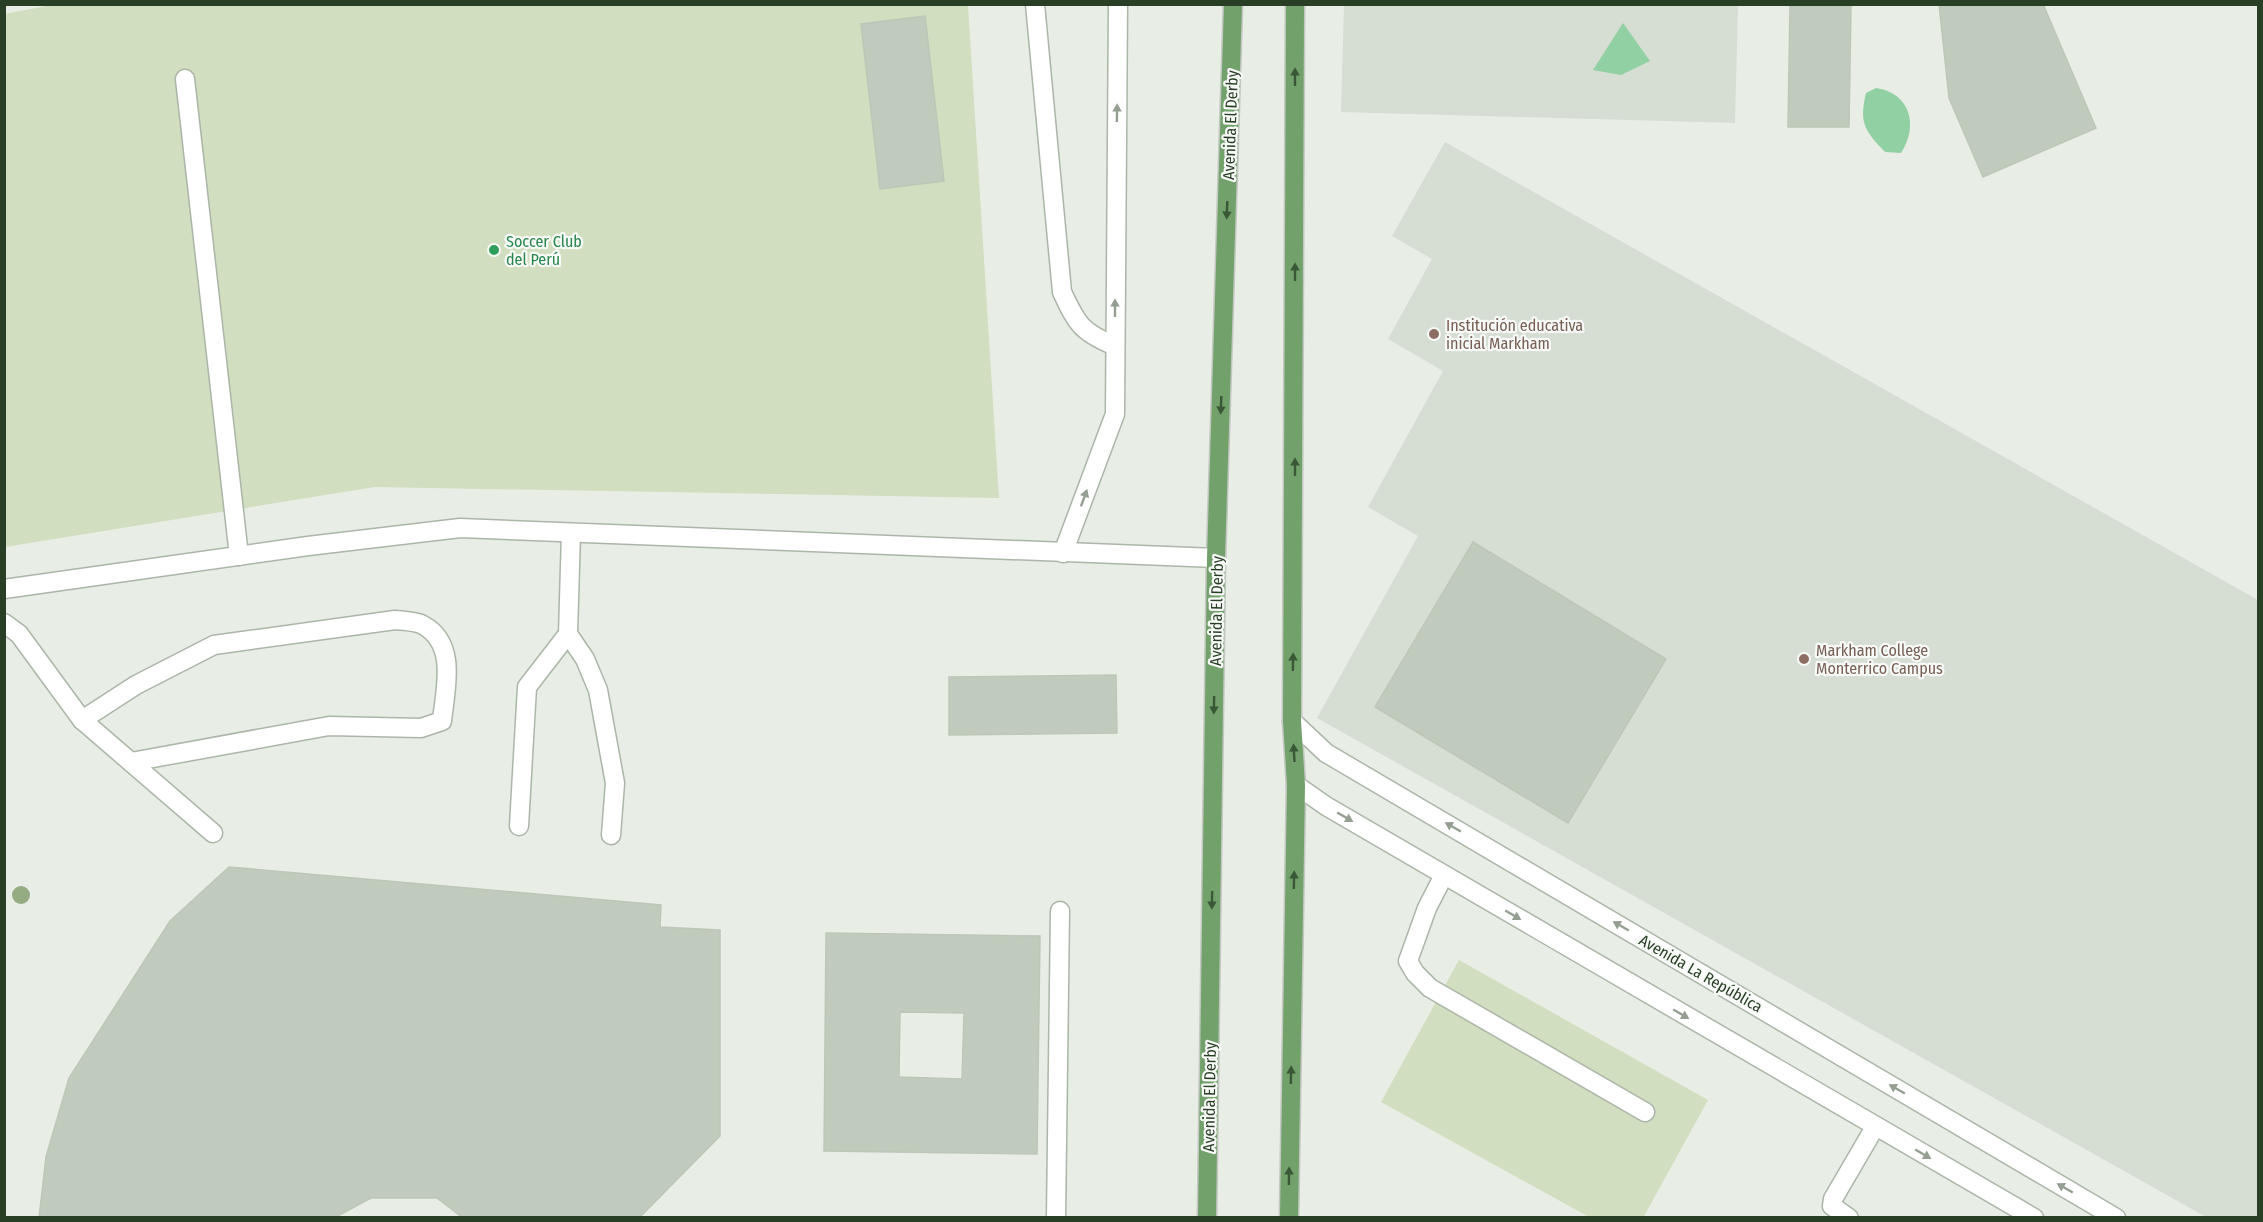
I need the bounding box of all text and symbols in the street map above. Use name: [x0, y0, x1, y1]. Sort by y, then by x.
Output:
one-way arrow: [1290, 68, 1300, 87]
street label: Avenida El Derby: [1219, 69, 1242, 180]
one-way arrow: [1112, 104, 1121, 123]
one-way arrow: [1222, 200, 1232, 219]
place label: Soccer Club del Perú: [506, 232, 582, 269]
marker: Soccer Club del Perú: [487, 243, 501, 257]
one-way arrow: [1290, 263, 1300, 282]
one-way arrow: [1110, 299, 1120, 318]
place label: Institución educativa inicial Markham: [1446, 316, 1583, 353]
marker: Institución educativa inicial Markham: [1427, 327, 1441, 341]
one-way arrow: [1216, 395, 1226, 414]
one-way arrow: [1290, 458, 1300, 477]
one-way arrow: [1079, 489, 1089, 507]
street label: Avenida El Derby: [1206, 555, 1227, 666]
place label: Markham College Monterrico Campus: [1816, 641, 1943, 678]
marker: Markham College Monterrico Campus: [1797, 652, 1811, 666]
one-way arrow: [1288, 653, 1298, 672]
one-way arrow: [1210, 695, 1219, 714]
one-way arrow: [1289, 743, 1298, 762]
one-way arrow: [1336, 812, 1353, 822]
one-way arrow: [1444, 822, 1461, 832]
one-way arrow: [1289, 871, 1299, 890]
one-way arrow: [1207, 890, 1216, 909]
one-way arrow: [1505, 910, 1521, 921]
one-way arrow: [1612, 921, 1629, 931]
street label: Avenida La República: [1636, 930, 1766, 1017]
one-way arrow: [1673, 1008, 1689, 1019]
street label: Avenida El Derby: [1199, 1041, 1220, 1152]
one-way arrow: [1286, 1066, 1296, 1085]
one-way arrow: [1888, 1084, 1905, 1094]
one-way arrow: [1914, 1148, 1931, 1158]
one-way arrow: [1285, 1166, 1294, 1185]
one-way arrow: [2057, 1182, 2073, 1193]

